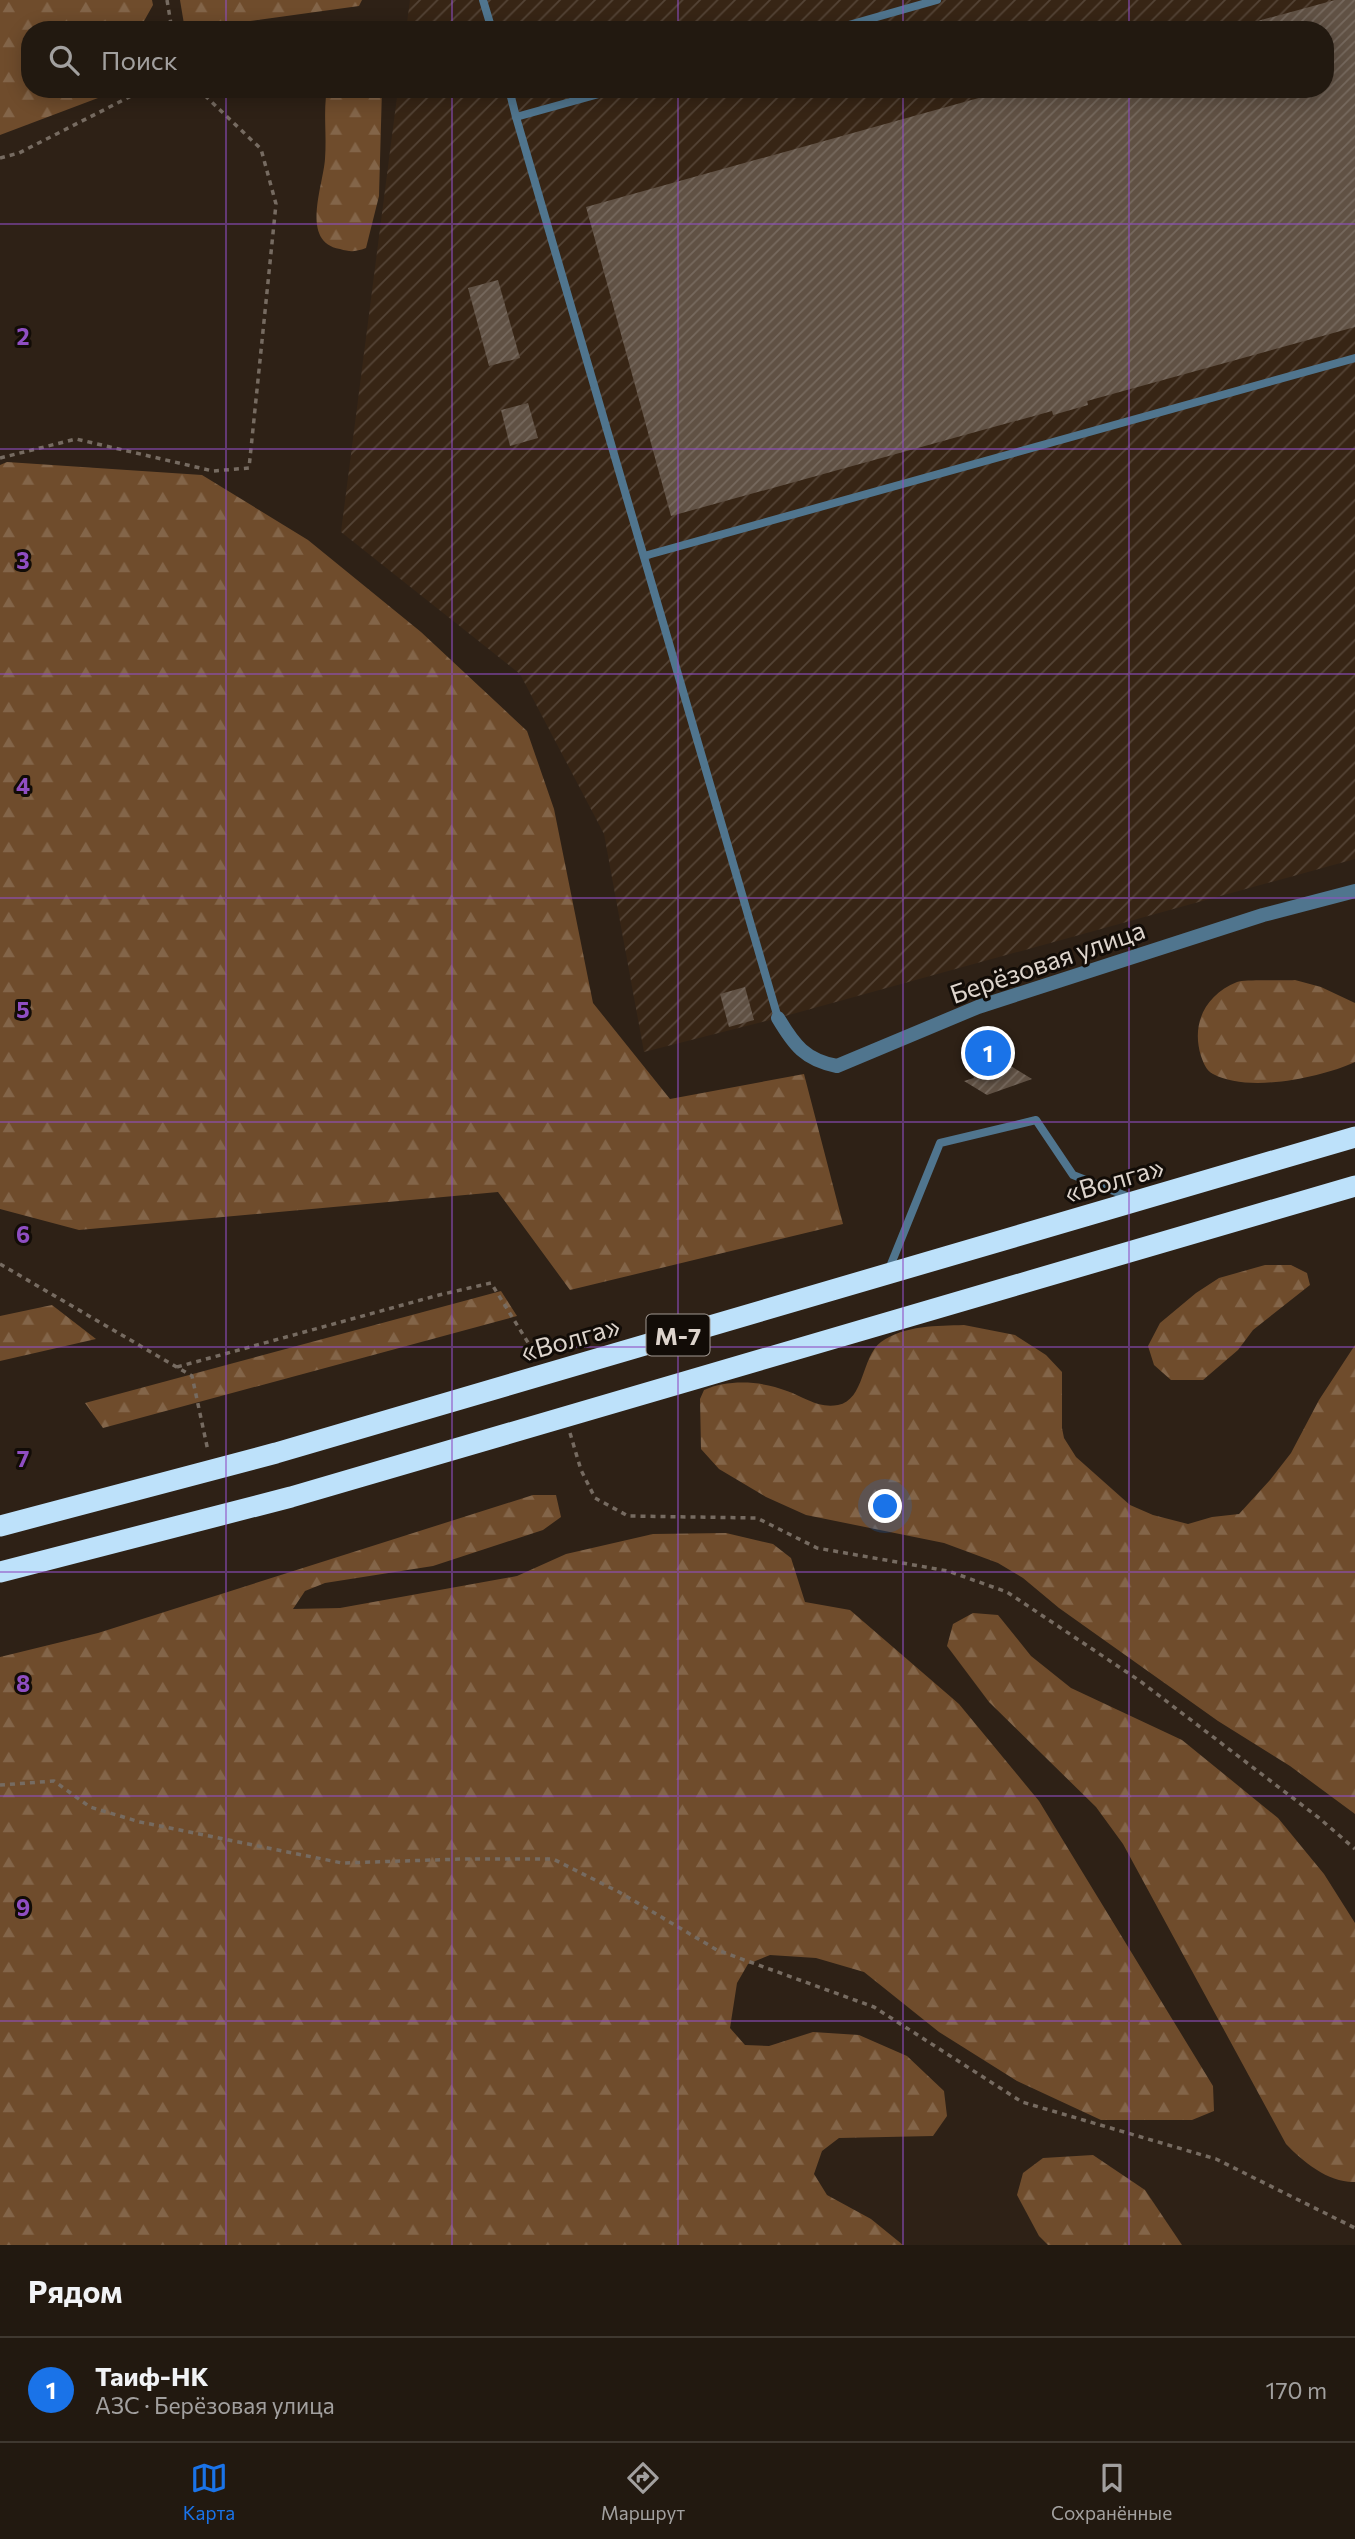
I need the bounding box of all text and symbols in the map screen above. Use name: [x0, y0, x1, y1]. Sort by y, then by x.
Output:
search box: [21, 21, 1334, 98]
icon: search: [45, 41, 83, 79]
text: Поиск: [101, 44, 178, 75]
text: 2: [16, 322, 30, 350]
text: 3: [16, 546, 30, 574]
text: 4: [16, 771, 30, 799]
street label: Берёзовая улица: [945, 913, 1149, 1009]
text: 5: [16, 995, 30, 1023]
pin: 1: [965, 1027, 1011, 1079]
street label: «Волга»: [1061, 1150, 1167, 1208]
text: 6: [16, 1220, 30, 1248]
street label: «Волга»: [517, 1309, 623, 1367]
road number: М-7: [646, 1315, 710, 1356]
text: 7: [17, 1444, 29, 1472]
your location: [868, 1489, 902, 1523]
text: 8: [16, 1669, 30, 1697]
text: 9: [16, 1893, 30, 1921]
text: Рядом: [28, 2272, 122, 2309]
text: Таиф-НК: [95, 2360, 209, 2391]
text: 1: [46, 2376, 56, 2404]
text: 170 m: [1266, 2376, 1327, 2404]
text: АЗС · Берёзовая улица: [95, 2391, 335, 2419]
tab: Карта: [183, 2459, 235, 2524]
tab: Маршрут: [601, 2459, 685, 2524]
tab: Сохранённые: [1051, 2459, 1172, 2524]

